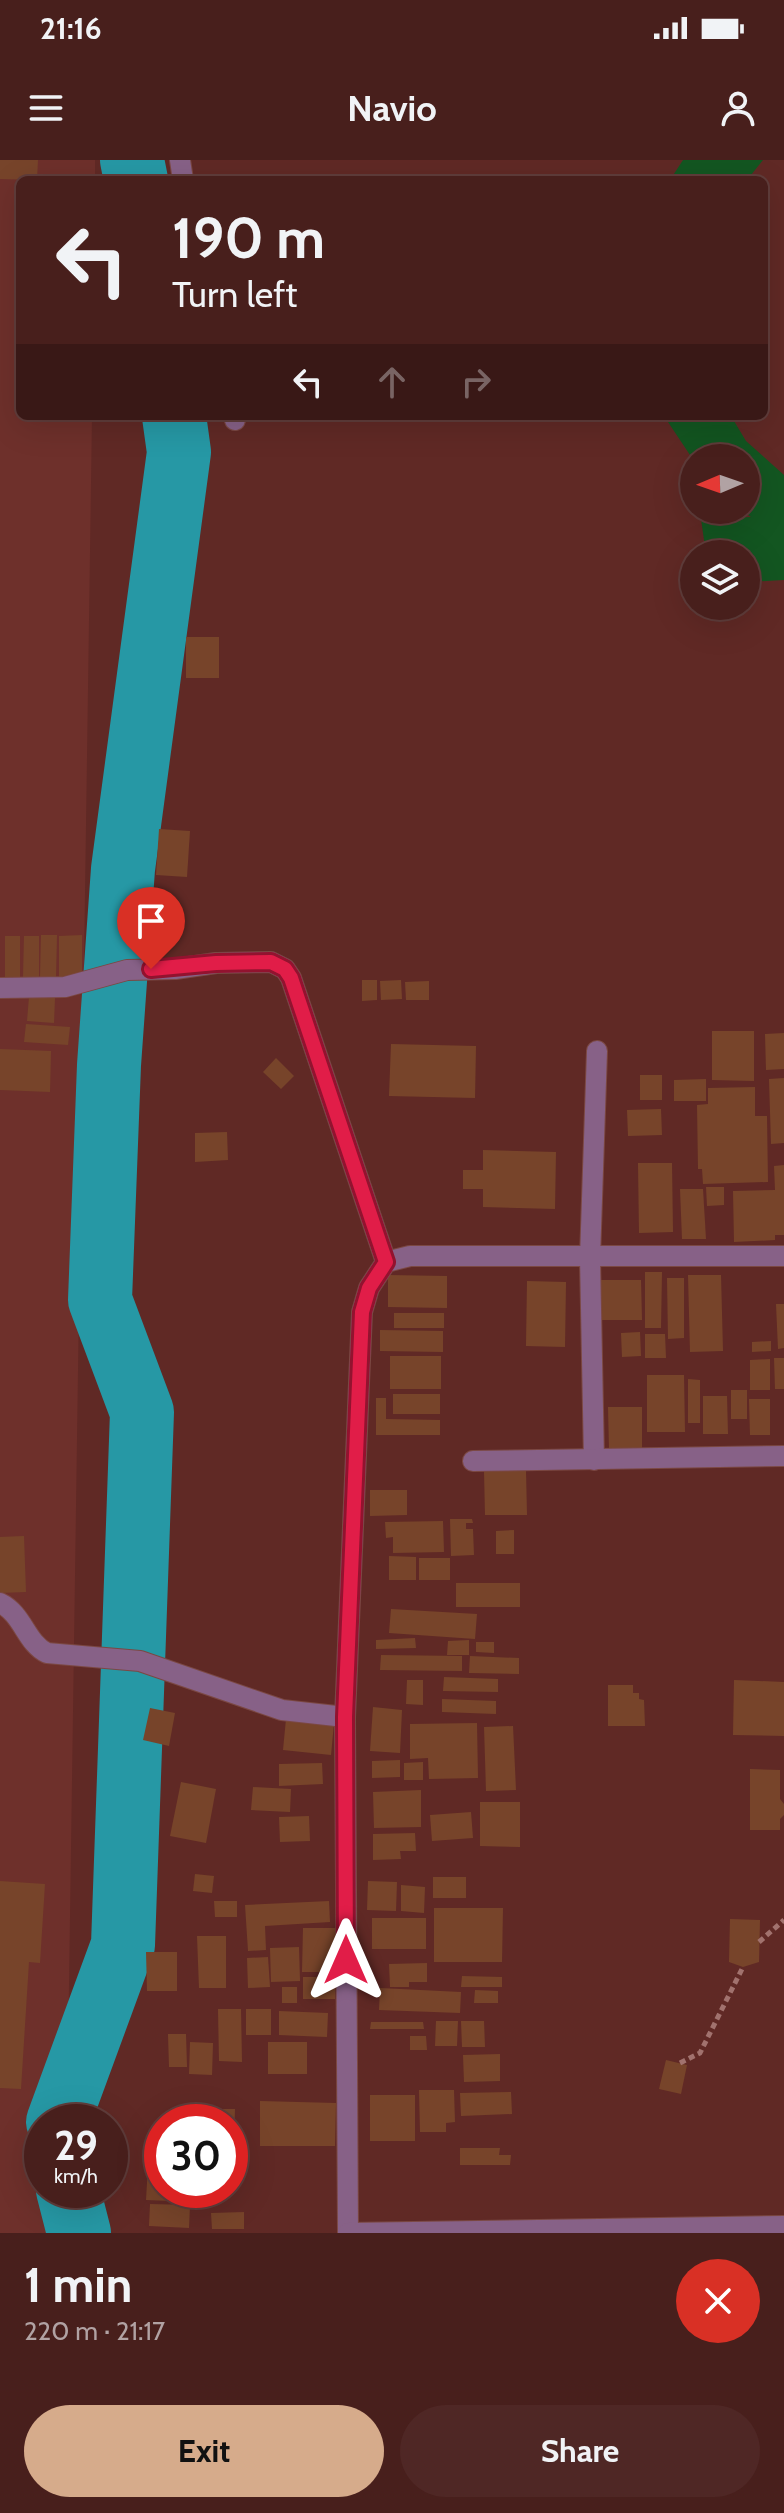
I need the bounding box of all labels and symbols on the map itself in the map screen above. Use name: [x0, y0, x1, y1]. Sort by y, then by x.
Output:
north arrow: [680, 444, 760, 524]
pin: [117, 887, 185, 969]
position arrow: [304, 1918, 388, 2002]
speed limit sign: 30: [144, 2104, 248, 2208]

